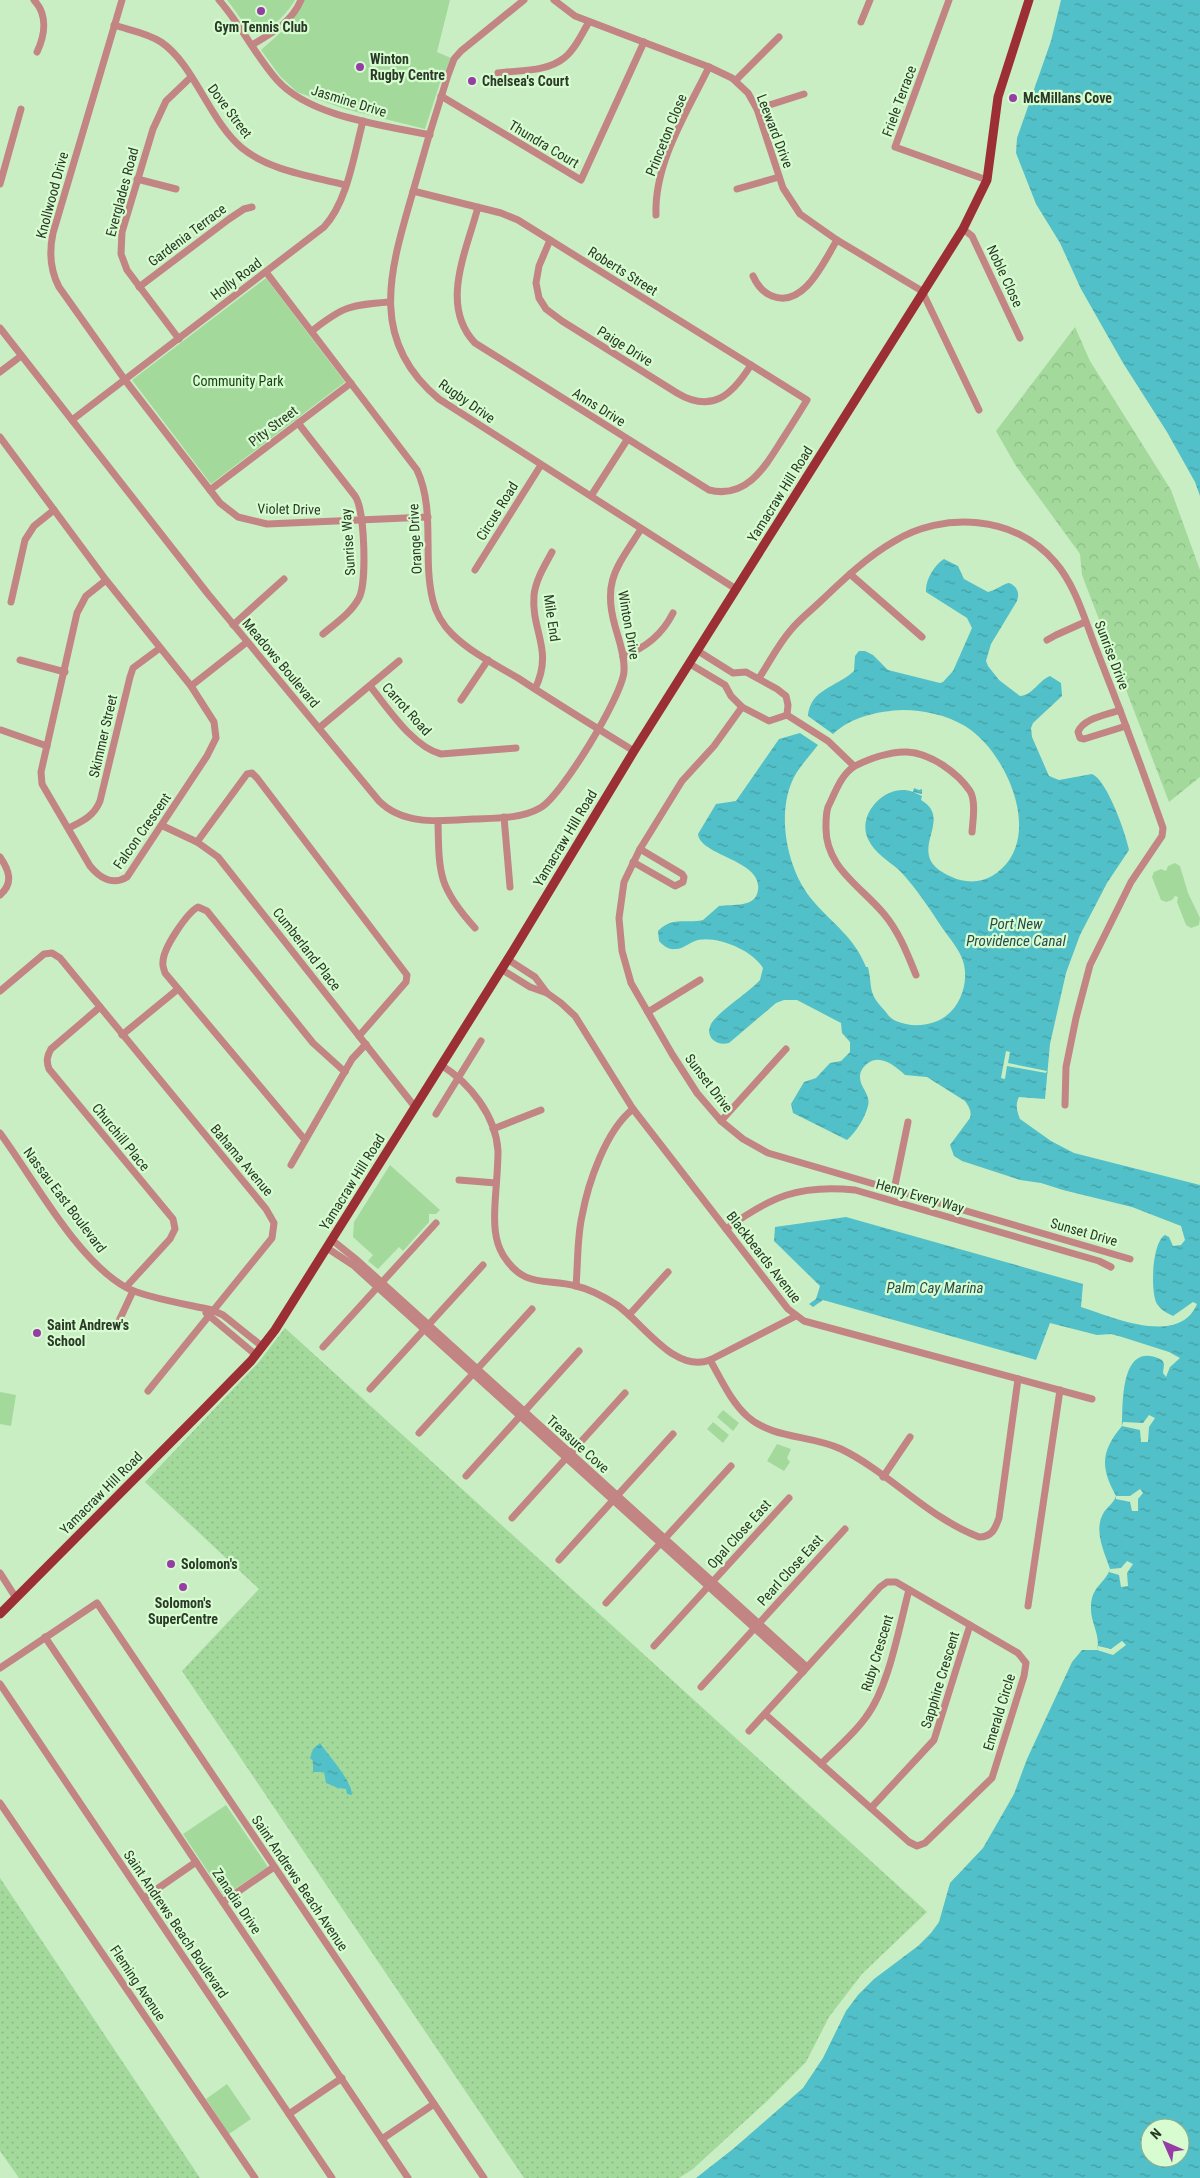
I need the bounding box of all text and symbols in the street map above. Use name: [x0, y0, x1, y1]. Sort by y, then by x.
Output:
marker: Gym Tennis Club: [255, 5, 267, 17]
place label: Gym Tennis Club: [214, 19, 308, 35]
place label: Winton Rugby Centre: [370, 51, 445, 83]
marker: Winton Rugby Centre: [354, 61, 366, 73]
street label: Friele Terrace: [879, 63, 919, 139]
place label: Chelsea's Court: [482, 73, 569, 89]
marker: Chelsea's Court: [466, 75, 478, 87]
street label: Dove Street: [205, 81, 255, 141]
street label: Jasmine Drive: [309, 82, 389, 120]
place label: McMillans Cove: [1023, 90, 1112, 106]
street label: Princeton Close: [642, 91, 690, 178]
street label: Leeward Drive: [754, 92, 797, 171]
marker: McMillans Cove: [1007, 92, 1019, 104]
street label: Thundra Court: [506, 117, 582, 171]
street label: Everglades Road: [102, 146, 142, 238]
street label: Knollwood Drive: [33, 150, 71, 240]
street label: Gardenia Terrace: [145, 200, 229, 270]
street label: Noble Close: [984, 242, 1027, 310]
street label: Roberts Street: [585, 243, 661, 299]
street label: Holly Road: [208, 255, 264, 303]
street label: Paige Drive: [594, 323, 656, 369]
park label: Community Park: [193, 373, 284, 389]
street label: Rugby Drive: [436, 376, 499, 426]
street label: Anns Drive: [570, 385, 629, 430]
street label: Pity Street: [245, 402, 301, 450]
street label: Yamacraw Hill Road: [744, 443, 816, 545]
street label: Circus Road: [473, 479, 521, 543]
street label: Violet Drive: [257, 500, 321, 518]
street label: Orange Drive: [405, 503, 425, 575]
street label: Sunrise Way: [338, 508, 358, 576]
street label: Winton Drive: [615, 589, 643, 661]
street label: Mile End: [541, 593, 563, 643]
street label: Meadows Boulevard: [239, 615, 323, 711]
street label: Sunrise Drive: [1092, 618, 1133, 692]
street label: Carrot Road: [379, 679, 435, 739]
street label: Skimmer Street: [86, 693, 120, 779]
street label: Yamacraw Hill Road: [530, 787, 600, 889]
street label: Falcon Crescent: [110, 790, 174, 872]
street label: Cumberland Place: [270, 904, 345, 994]
water label: Port New Providence Canal: [966, 915, 1067, 950]
street label: Sunset Drive: [682, 1051, 736, 1116]
street label: Churchill Place: [89, 1100, 153, 1174]
street label: Bahama Avenue: [207, 1121, 277, 1199]
street label: Yamacraw Hill Road: [316, 1131, 388, 1233]
street label: Nassau East Boulevard: [20, 1144, 110, 1256]
street label: Henry Every Way: [874, 1176, 966, 1216]
street label: Blackbeards Avenue: [723, 1208, 805, 1306]
street label: Sunset Drive: [1049, 1215, 1120, 1249]
water label: Palm Cay Marina: [886, 1279, 984, 1297]
place label: Saint Andrew's School: [47, 1317, 129, 1349]
marker: Saint Andrew's School: [31, 1327, 43, 1339]
street label: Treasure Cove: [543, 1412, 613, 1477]
street label: Yamacraw Hill Road: [56, 1448, 146, 1538]
street label: Opal Close East: [704, 1496, 774, 1572]
street label: Pearl Close East: [754, 1531, 826, 1609]
place label: Solomon's: [181, 1556, 238, 1572]
marker: Solomon's: [165, 1558, 177, 1570]
marker: Solomon's SuperCentre: [177, 1581, 189, 1593]
place label: Solomon's SuperCentre: [148, 1595, 218, 1627]
street label: Ruby Crescent: [858, 1613, 896, 1693]
street label: Sapphire Crescent: [918, 1630, 962, 1730]
street label: Emerald Circle: [980, 1671, 1018, 1752]
street label: Saint Andrews Beach Avenue: [249, 1812, 352, 1954]
street label: Saint Andrews Beach Boulevard: [121, 1847, 231, 2001]
street label: Zanadia Drive: [209, 1865, 265, 1937]
street label: Fleming Avenue: [107, 1942, 169, 2024]
north arrow: [1140, 2118, 1190, 2168]
text: N: [1147, 2125, 1164, 2142]

